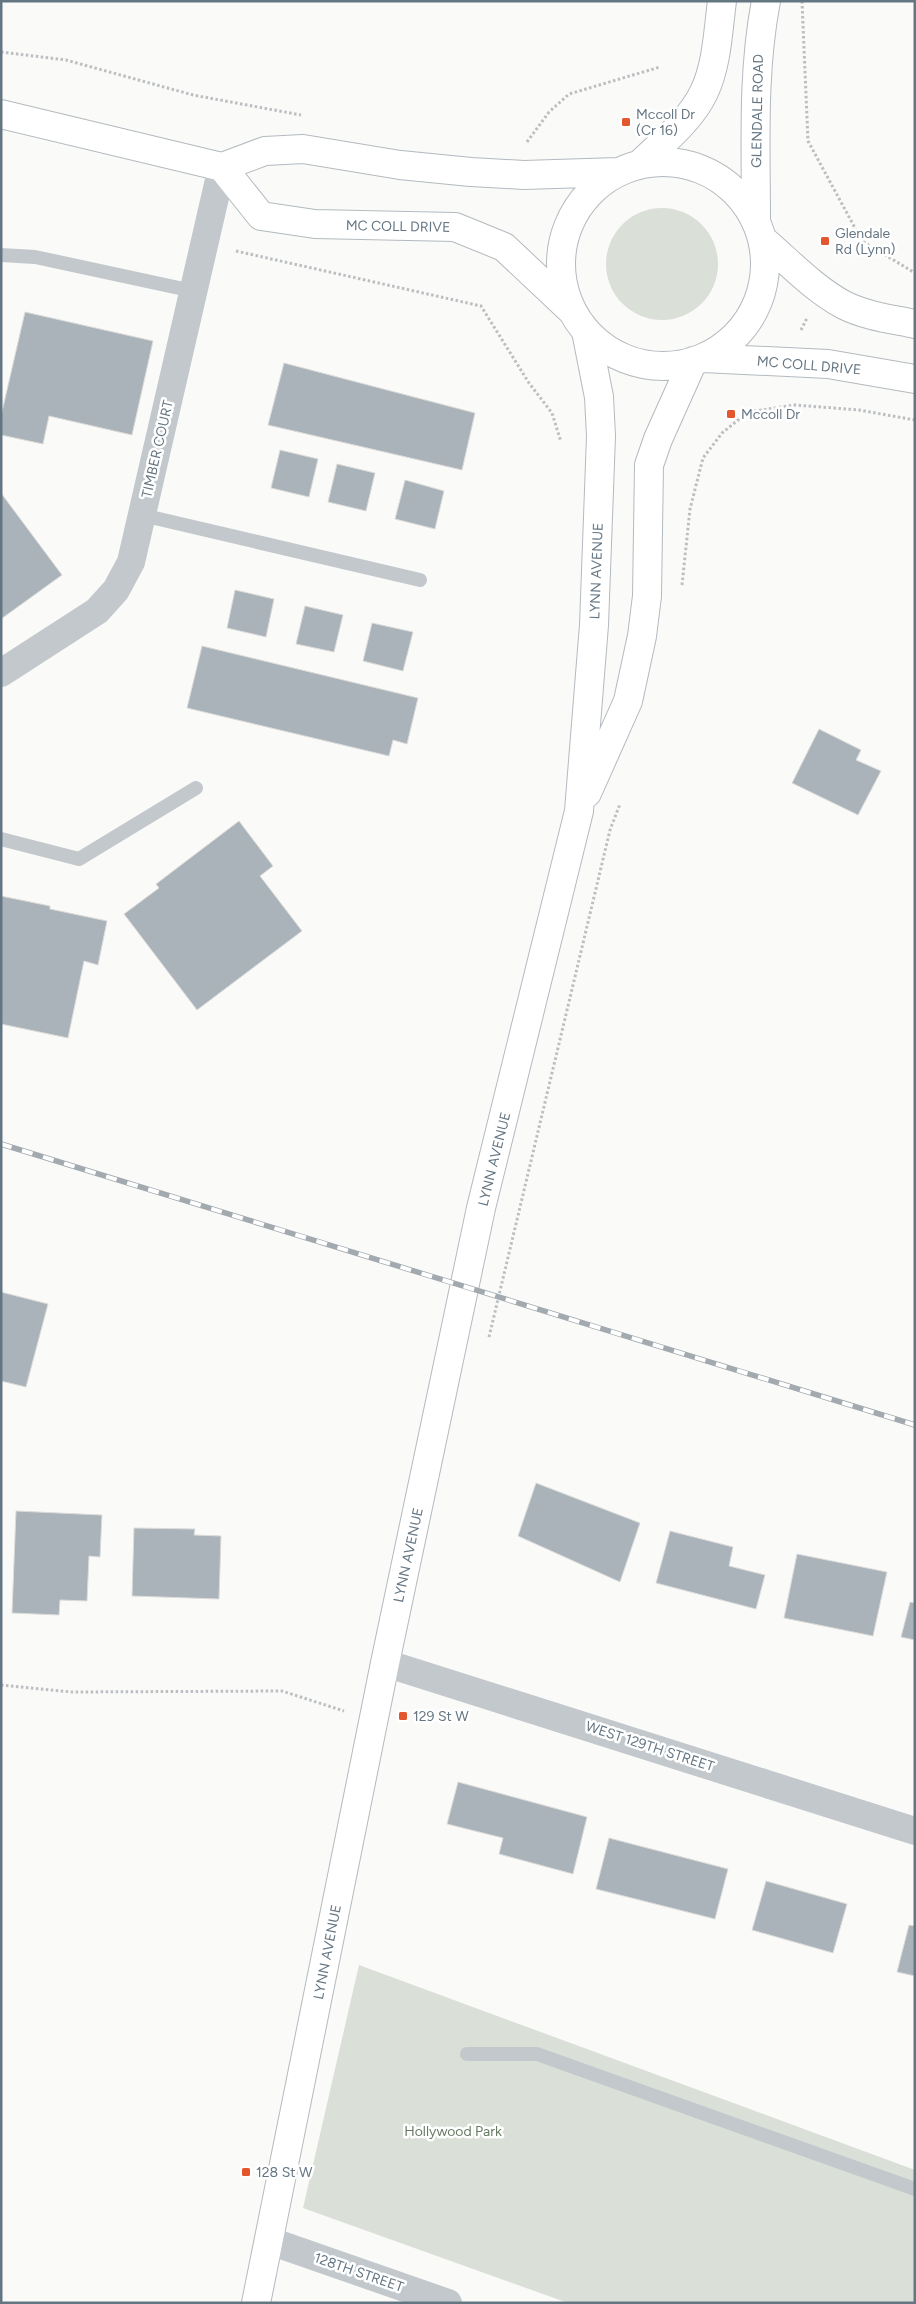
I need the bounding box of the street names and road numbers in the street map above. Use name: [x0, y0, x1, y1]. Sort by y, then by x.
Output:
street label: GLENDALE ROAD: [748, 54, 767, 168]
street label: MC COLL DRIVE: [346, 217, 450, 236]
street label: MC COLL DRIVE: [756, 352, 862, 379]
street label: TIMBER COURT: [138, 398, 177, 500]
street label: LYNN AVENUE: [586, 522, 607, 620]
street label: LYNN AVENUE: [475, 1110, 514, 1208]
street label: LYNN AVENUE: [390, 1506, 427, 1604]
street label: WEST 129TH STREET: [583, 1718, 717, 1775]
street label: LYNN AVENUE: [310, 1903, 345, 2001]
street label: 128TH STREET: [312, 2249, 406, 2296]

